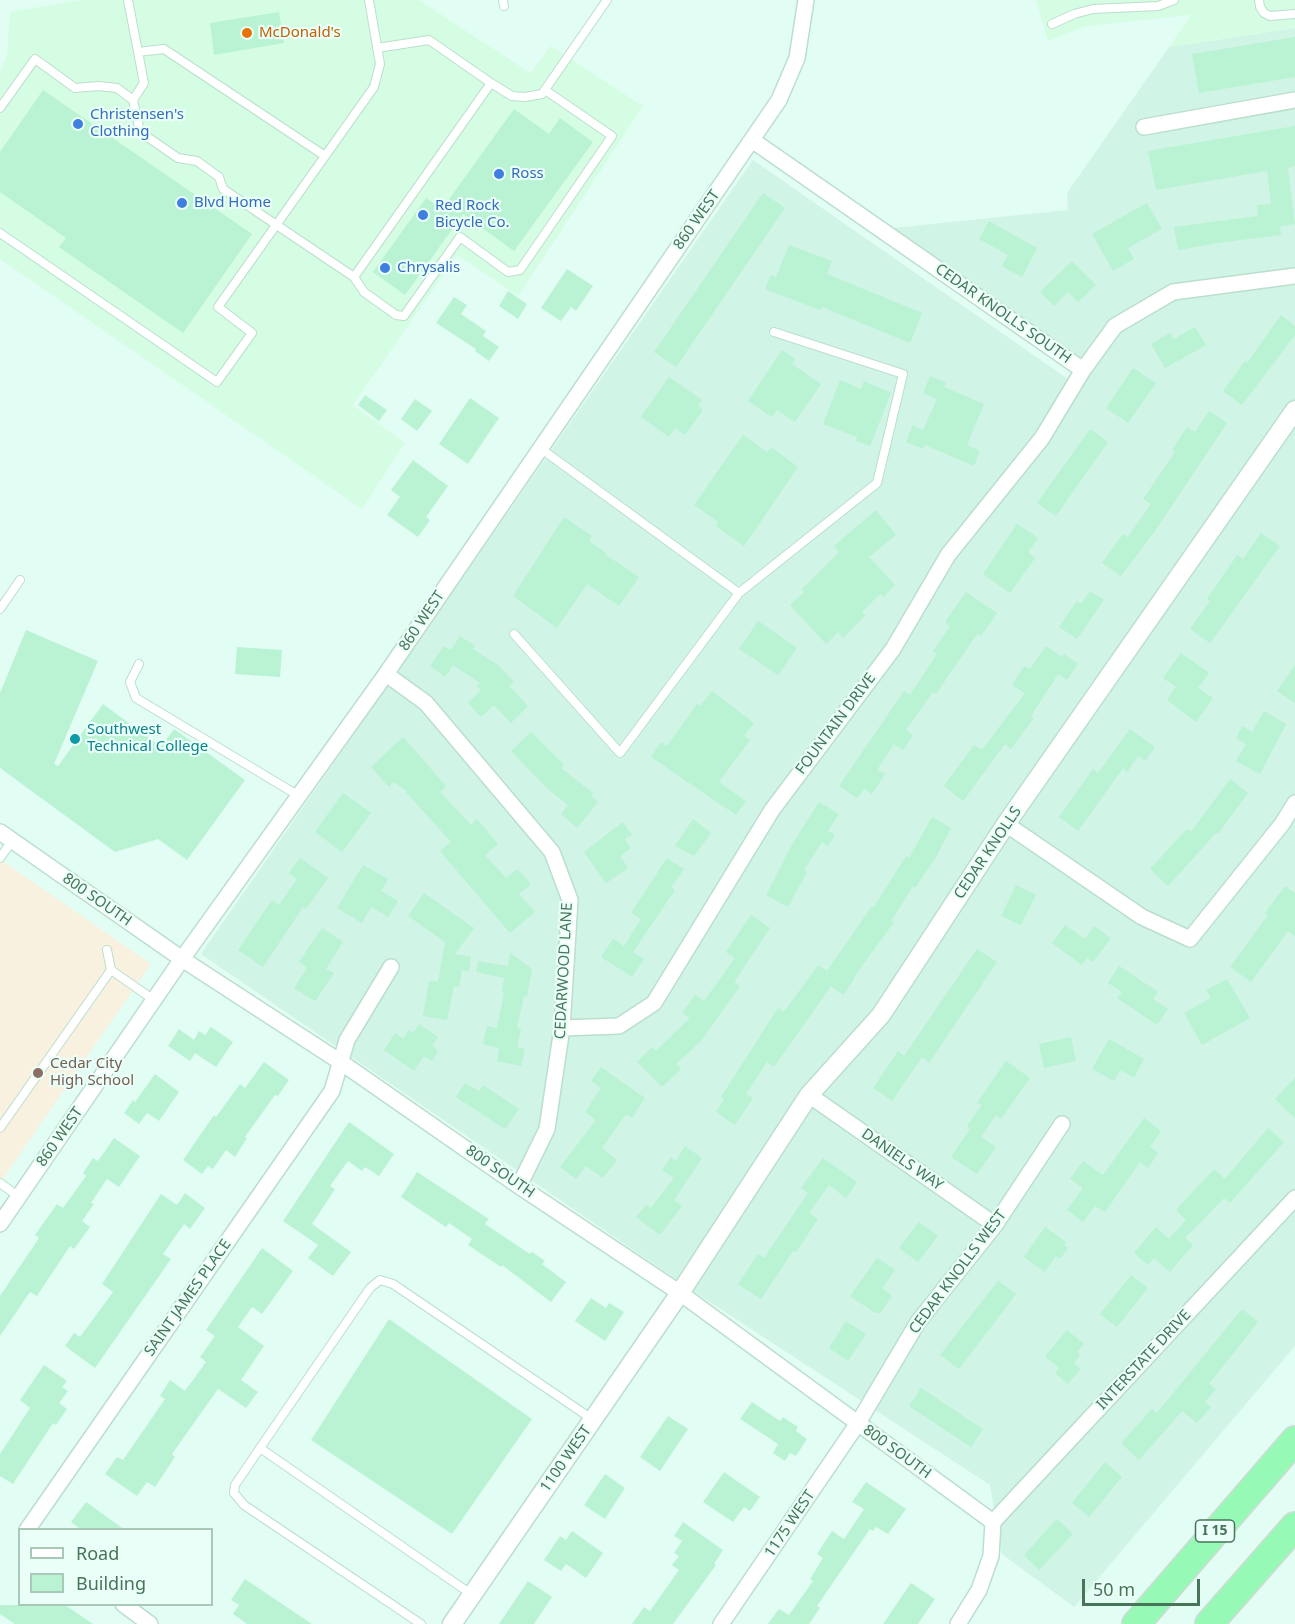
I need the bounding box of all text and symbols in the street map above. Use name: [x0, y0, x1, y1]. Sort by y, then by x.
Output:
place label: McDonald's: [259, 24, 341, 42]
marker: McDonald's: [240, 26, 254, 40]
place label: Christensen's Clothing: [90, 106, 184, 141]
marker: Christensen's Clothing: [71, 117, 85, 131]
place label: Ross: [511, 165, 544, 183]
marker: Ross: [492, 167, 506, 181]
street label: 860 WEST: [670, 187, 724, 253]
place label: Blvd Home: [194, 194, 271, 212]
marker: Blvd Home: [175, 196, 189, 210]
place label: Red Rock Bicycle Co.: [435, 197, 509, 232]
marker: Red Rock Bicycle Co.: [416, 208, 430, 222]
place label: Chrysalis: [397, 259, 460, 277]
street label: CEDAR KNOLLS SOUTH: [932, 260, 1074, 368]
marker: Chrysalis: [378, 261, 392, 275]
street label: 860 WEST: [395, 588, 449, 654]
street label: FOUNTAIN DRIVE: [792, 670, 880, 778]
place label: Southwest Technical College: [87, 721, 208, 756]
marker: Southwest Technical College: [68, 732, 82, 746]
street label: CEDAR KNOLLS: [950, 803, 1026, 903]
street label: 800 SOUTH: [59, 870, 135, 930]
street label: CEDARWOOD LANE: [551, 902, 577, 1040]
place label: Cedar City High School: [50, 1055, 134, 1090]
marker: Cedar City High School: [31, 1066, 45, 1080]
street label: 860 WEST: [33, 1104, 87, 1170]
street label: DANIELS WAY: [858, 1125, 946, 1195]
street label: 800 SOUTH: [462, 1142, 538, 1202]
street label: CEDAR KNOLLS WEST: [906, 1207, 1010, 1337]
street label: SAINT JAMES PLACE: [141, 1236, 235, 1360]
street label: INTERSTATE DRIVE: [1093, 1306, 1195, 1414]
street label: 800 SOUTH: [859, 1421, 935, 1483]
street label: 1100 WEST: [537, 1422, 595, 1496]
street label: 1175 WEST: [761, 1487, 819, 1561]
road number: I 15: [1196, 1520, 1234, 1542]
legend: [18, 1528, 213, 1606]
text: Road: [76, 1541, 119, 1565]
scale bar: [1085, 1567, 1204, 1605]
text: Building: [76, 1571, 146, 1595]
text: 50 m: [1093, 1577, 1135, 1601]

